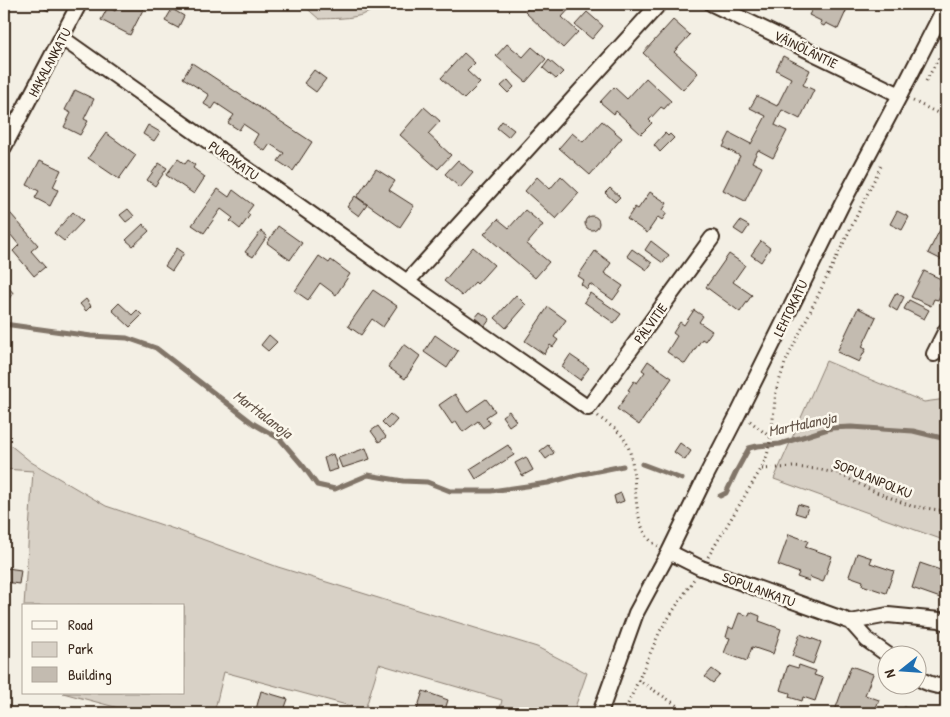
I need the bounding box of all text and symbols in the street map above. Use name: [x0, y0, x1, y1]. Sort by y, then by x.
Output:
street label: HAKALANKATU: [23, 24, 75, 100]
street label: VÄINÖLÄNTIE: [771, 25, 841, 73]
street label: PUROKATU: [205, 136, 263, 184]
street label: LEHTOKATU: [768, 276, 812, 339]
street label: PÄLVITIE: [629, 299, 671, 347]
water label: Marttalanoja: [229, 385, 299, 444]
water label: Marttalanoja: [766, 406, 840, 441]
street label: SOPULANPOLKU: [831, 454, 915, 502]
street label: SOPULANKATU: [720, 567, 798, 611]
legend: [22, 604, 185, 694]
text: Road: [68, 614, 93, 635]
text: Park: [68, 638, 93, 659]
north arrow: [878, 644, 928, 694]
text: Building: [68, 664, 112, 685]
text: N: [879, 667, 899, 680]

